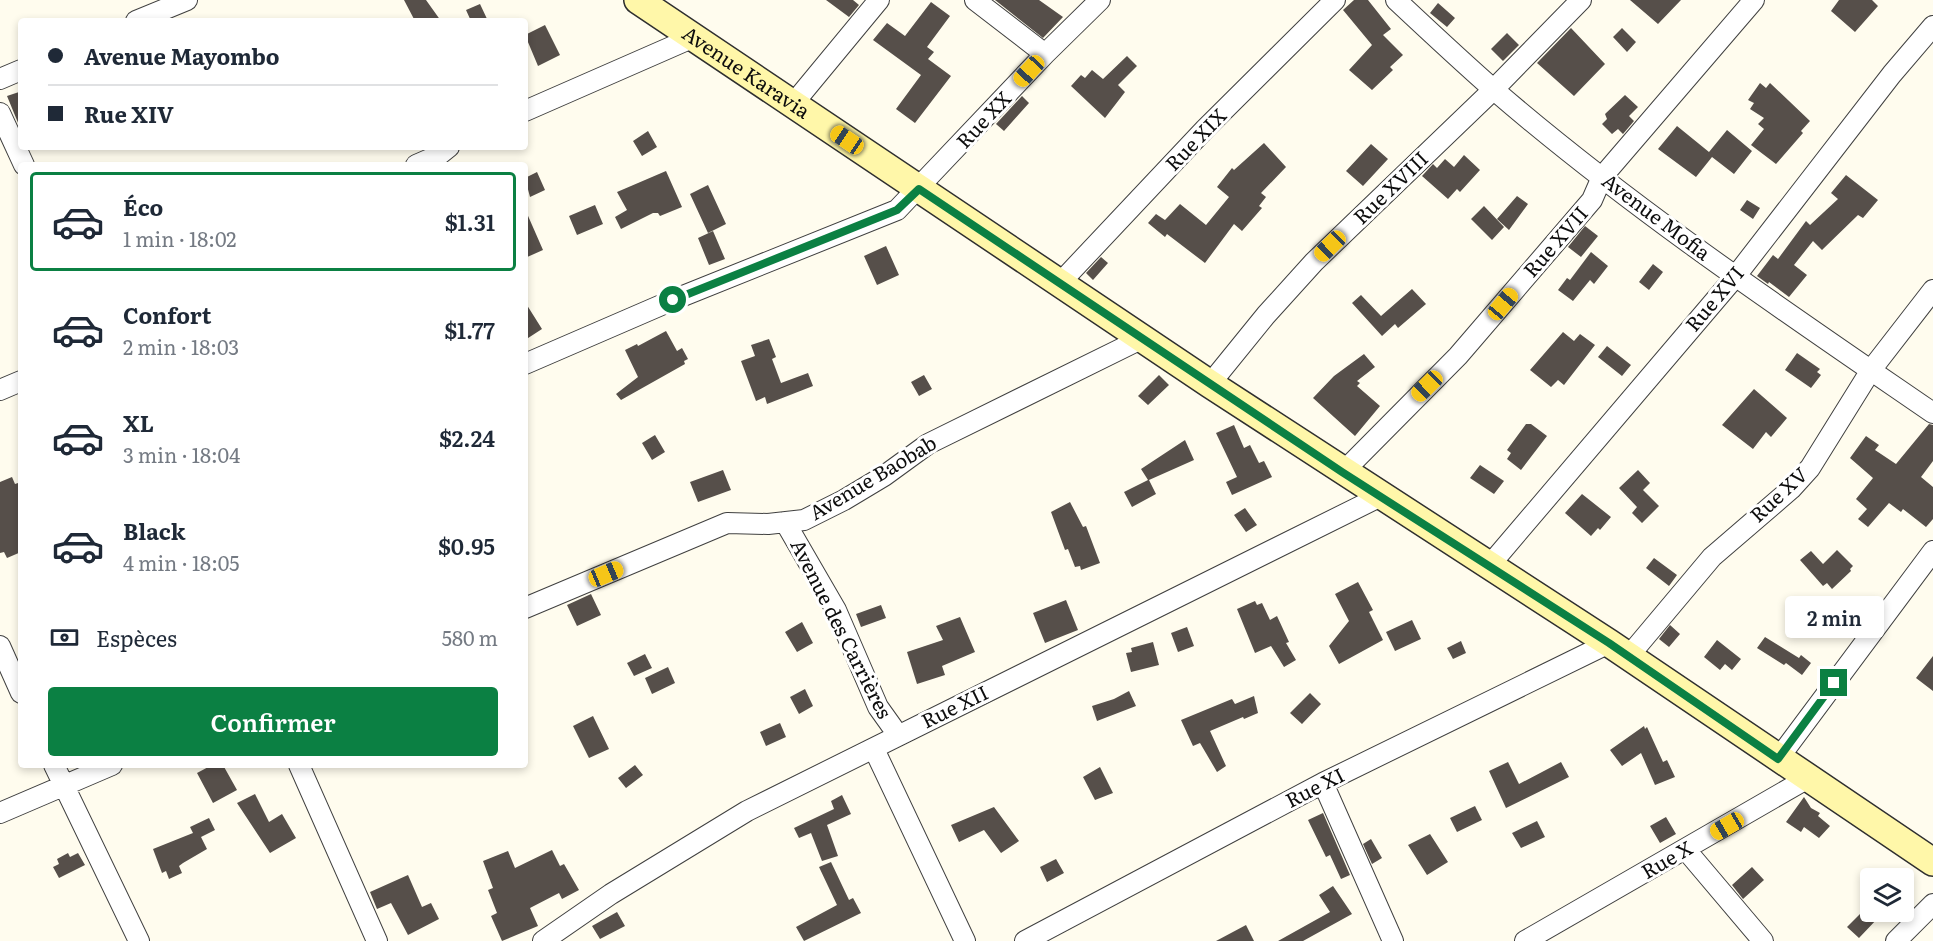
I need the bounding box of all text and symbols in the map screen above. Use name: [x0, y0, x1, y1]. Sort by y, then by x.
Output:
street label: Avenue Karavia: [677, 17, 817, 125]
text: Avenue Mayombo: [84, 39, 279, 72]
car: [1010, 52, 1048, 90]
street label: Rue XX: [948, 83, 1017, 154]
text: Rue XIV: [84, 97, 174, 130]
street label: Rue XIX: [1157, 100, 1232, 177]
car: [827, 122, 867, 158]
street label: Rue XVIII: [1345, 143, 1434, 230]
street label: Avenue Mofia: [1597, 165, 1718, 266]
text: Éco: [123, 190, 163, 223]
icon: car: [51, 195, 105, 249]
street label: Rue XVII: [1515, 198, 1594, 283]
text: $1.31: [445, 205, 495, 238]
text: 1 min · 18:02: [123, 223, 236, 253]
car: [1311, 227, 1349, 265]
street label: Rue XVI: [1677, 258, 1750, 337]
car: [1485, 284, 1521, 324]
route start: [659, 286, 686, 313]
text: Confort: [123, 298, 211, 331]
icon: car: [51, 303, 105, 357]
text: $1.77: [444, 313, 495, 346]
text: 2 min · 18:03: [123, 331, 239, 361]
car: [1408, 367, 1446, 405]
text: XL: [123, 406, 154, 439]
icon: car: [51, 411, 105, 465]
text: $2.24: [439, 421, 495, 454]
street label: Avenue Baobab: [803, 426, 941, 526]
text: 3 min · 18:04: [123, 439, 240, 469]
street label: Rue XV: [1742, 459, 1813, 528]
text: Black: [123, 514, 185, 547]
icon: car: [51, 519, 105, 573]
text: $0.95: [438, 529, 495, 562]
street label: Avenue des Carrières: [784, 533, 901, 723]
text: 4 min · 18:05: [123, 547, 240, 577]
car: [586, 559, 626, 589]
callout: 2 min: [1784, 596, 1884, 638]
text: 2 min: [1807, 602, 1862, 632]
icon: cash: [48, 621, 81, 654]
text: Espèces: [96, 621, 177, 654]
text: 580 m: [442, 622, 498, 652]
route end: [1820, 669, 1847, 696]
street label: Rue XII: [916, 676, 993, 734]
button: Confirmer: [48, 687, 498, 756]
street label: Rue XI: [1279, 759, 1349, 814]
car: [1707, 809, 1747, 843]
street label: Rue X: [1635, 832, 1697, 885]
map controls: [1860, 868, 1914, 922]
button: layers: [1860, 868, 1914, 922]

